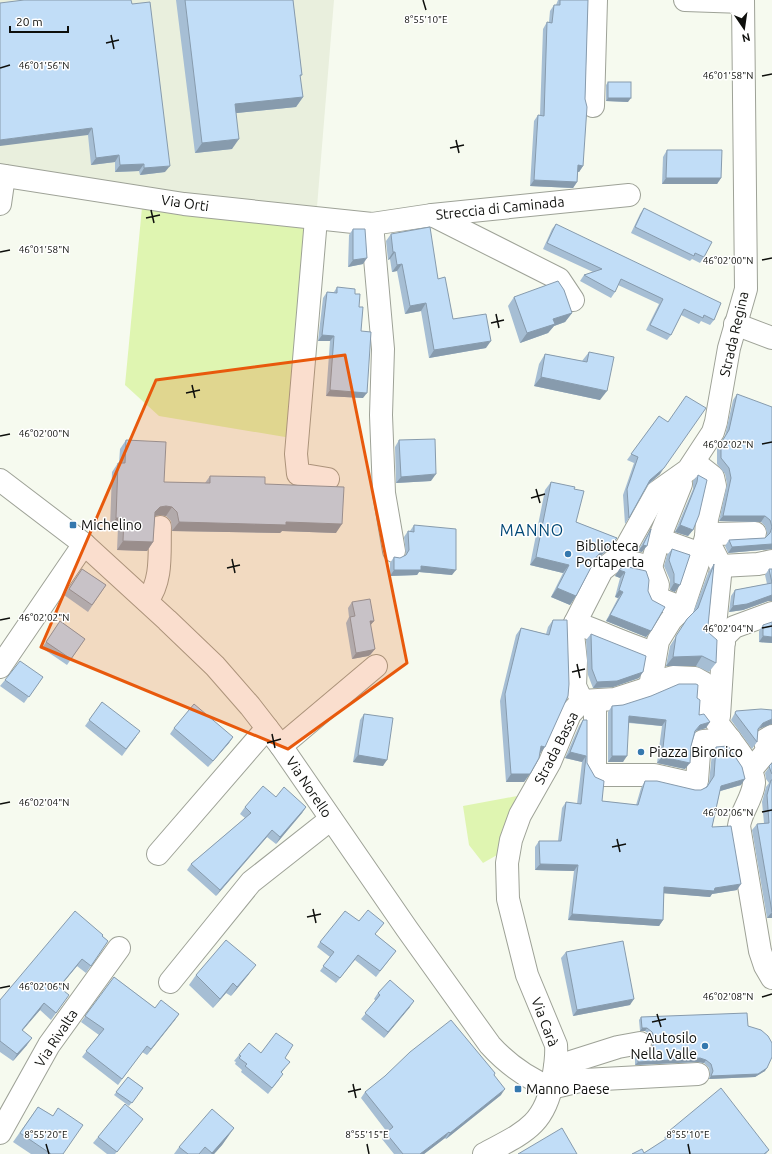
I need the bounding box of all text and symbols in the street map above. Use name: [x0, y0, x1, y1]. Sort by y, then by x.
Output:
scale bar: [10, 8, 68, 34]
north arrow: [724, 8, 764, 48]
text: 8°55'10"E: [404, 14, 448, 25]
text: 20 m: [16, 15, 43, 28]
text: N: [741, 31, 752, 45]
text: 46°01'56"N: [19, 60, 69, 71]
text: 46°01'58"N: [703, 70, 753, 81]
street label: Via Orti: [160, 192, 210, 214]
street label: Streccia di Caminada: [435, 193, 565, 223]
text: 46°01'58"N: [19, 244, 69, 255]
text: 46°02'00"N: [703, 255, 753, 266]
street label: Strada Regina: [716, 290, 752, 378]
text: 46°02'00"N: [19, 428, 69, 439]
text: 46°02'02"N: [703, 439, 753, 450]
place label: Michelino: [81, 517, 142, 533]
marker: Michelino: [68, 520, 78, 530]
district label: MANNO: [500, 521, 564, 539]
place label: Biblioteca Portaperta: [576, 538, 644, 570]
marker: Biblioteca Portaperta: [563, 549, 573, 559]
text: 46°02'02"N: [19, 612, 69, 623]
text: 46°02'04"N: [703, 623, 753, 634]
street label: Strada Bassa: [531, 709, 581, 787]
place label: Piazza Bironico: [649, 744, 743, 760]
marker: Piazza Bironico: [636, 747, 646, 757]
street label: Via Norello: [283, 754, 335, 820]
text: 46°02'04"N: [19, 797, 69, 808]
text: 46°02'06"N: [703, 807, 753, 818]
text: 46°02'06"N: [19, 981, 69, 992]
text: 46°02'08"N: [703, 991, 753, 1002]
street label: Via Carà: [528, 995, 562, 1049]
street label: Via Rivalta: [31, 1006, 81, 1070]
place label: Autosilo Nella Valle: [631, 1030, 697, 1062]
marker: Autosilo Nella Valle: [700, 1041, 710, 1051]
place label: Manno Paese: [526, 1081, 610, 1097]
marker: Manno Paese: [513, 1084, 523, 1094]
text: 8°55'20"E: [24, 1129, 68, 1140]
text: 8°55'15"E: [345, 1129, 389, 1140]
text: 8°55'10"E: [666, 1129, 710, 1140]

